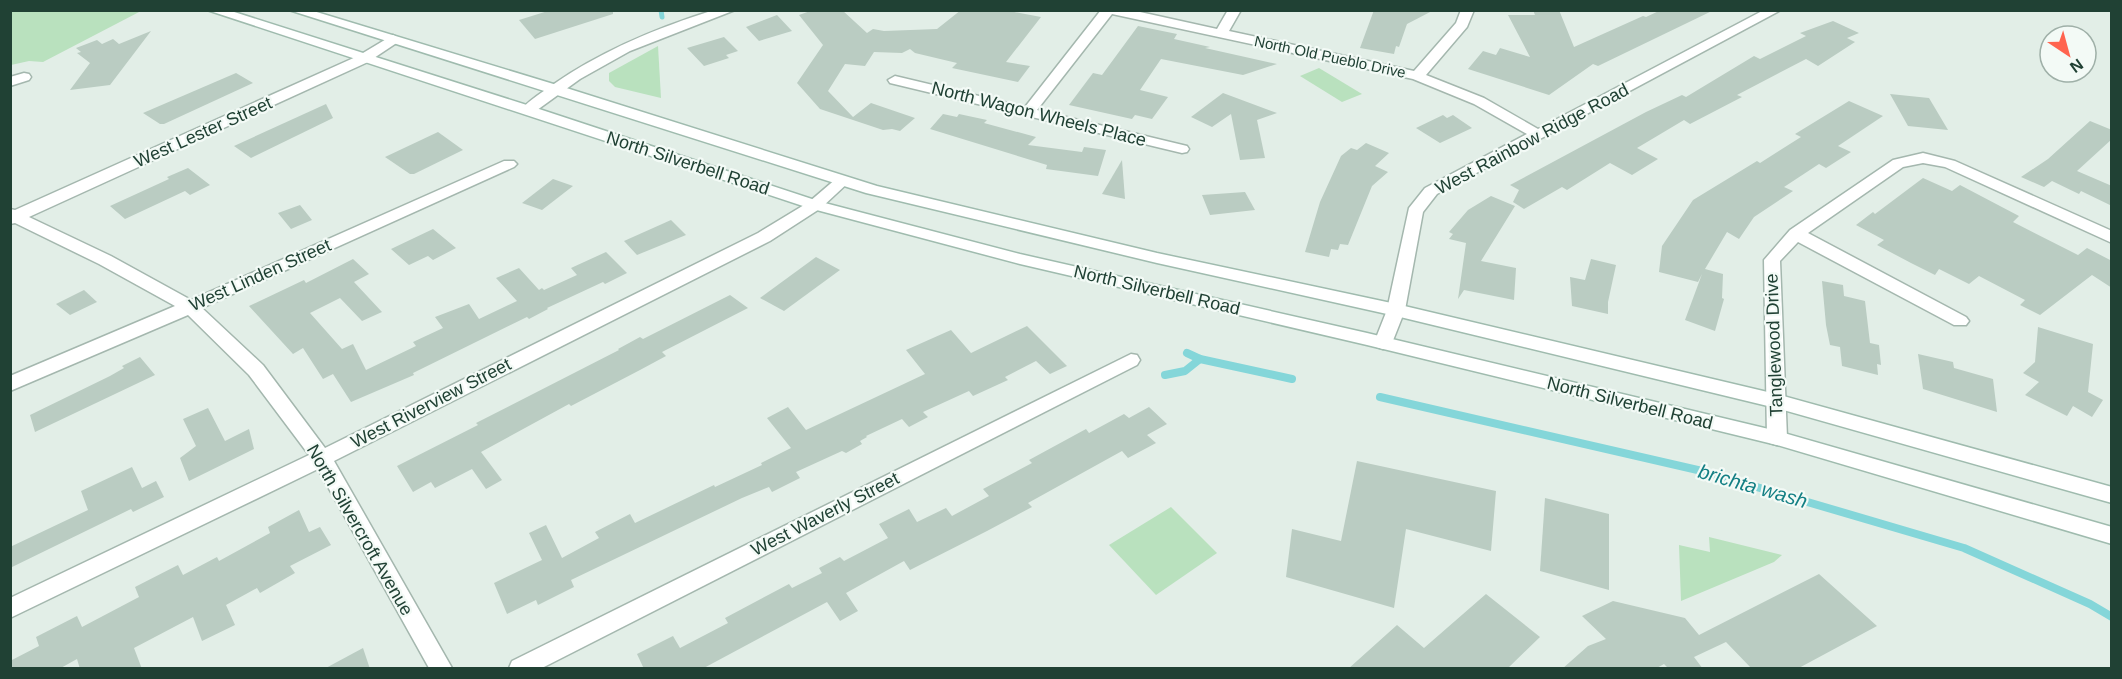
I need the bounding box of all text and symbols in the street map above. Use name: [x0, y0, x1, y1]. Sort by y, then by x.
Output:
north arrow: [2038, 24, 2098, 84]
street label: North Old Pueblo Drive: [1253, 32, 1407, 81]
text: N: [2067, 55, 2086, 76]
street label: North Wagon Wheels Place: [930, 78, 1148, 150]
street label: West Rainbow Ridge Road: [1432, 80, 1632, 198]
street label: West Lester Street: [131, 93, 275, 171]
street label: North Silverbell Road: [604, 127, 772, 199]
street label: West Linden Street: [186, 235, 334, 315]
street label: North Silverbell Road: [1072, 261, 1242, 319]
street label: Tanglewood Drive: [1762, 273, 1786, 417]
street label: West Riverview Street: [348, 354, 514, 452]
street label: North Silverbell Road: [1545, 373, 1715, 433]
street label: North Silvercroft Avenue: [303, 441, 417, 619]
water label: brichta wash: [1696, 460, 1810, 512]
street label: West Waverly Street: [748, 468, 902, 560]

